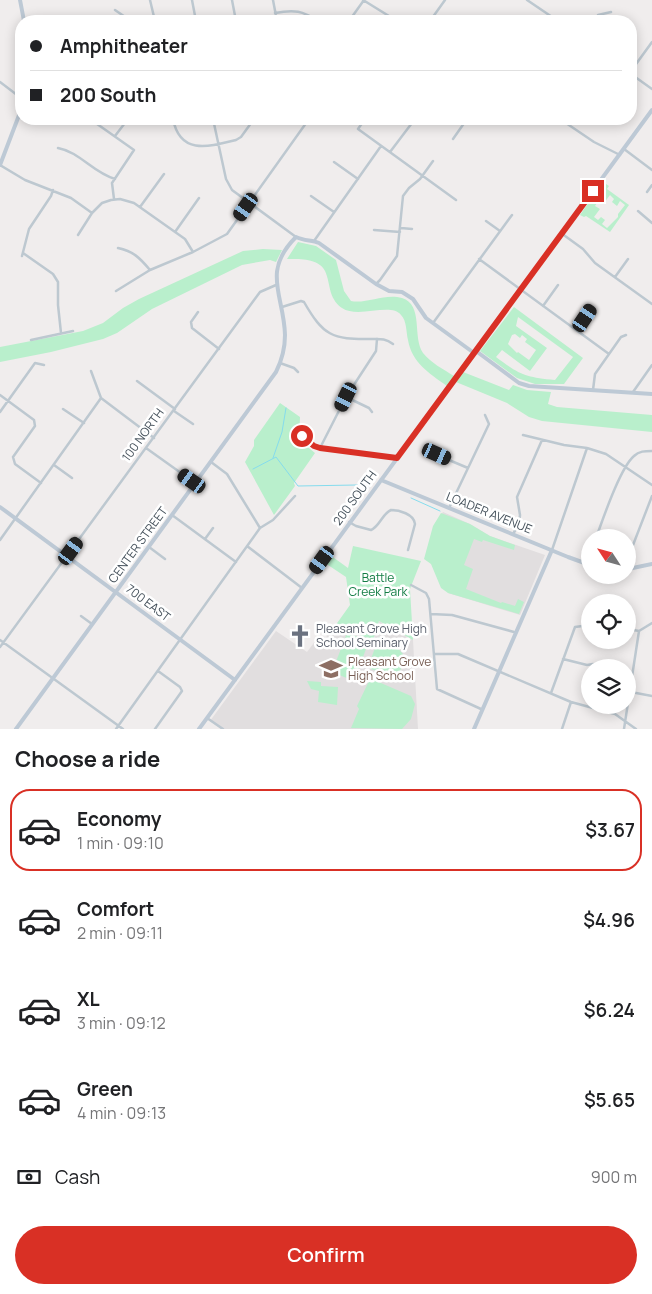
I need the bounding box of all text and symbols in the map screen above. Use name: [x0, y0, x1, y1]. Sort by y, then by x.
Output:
text: Amphitheater: [60, 33, 188, 59]
text: 200 South: [60, 82, 156, 108]
route end: [582, 180, 604, 202]
car: [231, 190, 260, 224]
car: [570, 301, 599, 335]
car: [332, 380, 359, 414]
street label: 100 NORTH: [118, 405, 168, 465]
route start: [291, 425, 313, 447]
car: [420, 441, 453, 467]
car: [175, 466, 208, 496]
street label: 200 SOUTH: [329, 467, 380, 528]
street label: LOADER AVENUE: [444, 488, 535, 538]
street label: CENTER STREET: [104, 502, 172, 586]
north arrow: [581, 529, 636, 584]
map controls: [581, 529, 636, 714]
car: [56, 534, 85, 568]
car: [307, 543, 336, 577]
park label: Battle Creek Park: [348, 569, 409, 600]
street label: 700 EAST: [122, 580, 175, 625]
button: locate: [581, 594, 636, 649]
place label: Pleasant Grove High School Seminary: [316, 620, 427, 651]
church icon: Pleasant Grove High School Seminary: [287, 623, 313, 649]
place label: Pleasant Grove High School: [348, 653, 431, 684]
school or university icon: Pleasant Grove High School: [318, 656, 344, 682]
button: layers: [581, 659, 636, 714]
text: Choose a ride: [15, 744, 160, 774]
text: Economy: [77, 806, 161, 832]
icon: car: [17, 808, 62, 853]
text: $3.67: [585, 817, 635, 843]
text: 1 min · 09:10: [77, 832, 164, 854]
text: Comfort: [77, 896, 154, 922]
icon: car: [17, 898, 62, 943]
text: $4.96: [583, 907, 635, 933]
text: 2 min · 09:11: [77, 922, 163, 944]
text: XL: [77, 986, 100, 1012]
icon: car: [17, 988, 62, 1033]
text: $6.24: [584, 997, 635, 1023]
text: 3 min · 09:12: [77, 1012, 166, 1034]
text: Green: [77, 1076, 133, 1102]
icon: car: [17, 1078, 62, 1123]
text: $5.65: [584, 1087, 635, 1113]
text: 4 min · 09:13: [77, 1102, 166, 1124]
icon: cash: [15, 1163, 43, 1191]
text: Cash: [55, 1164, 100, 1190]
text: 900 m: [591, 1166, 637, 1188]
button: Confirm: [15, 1226, 637, 1284]

